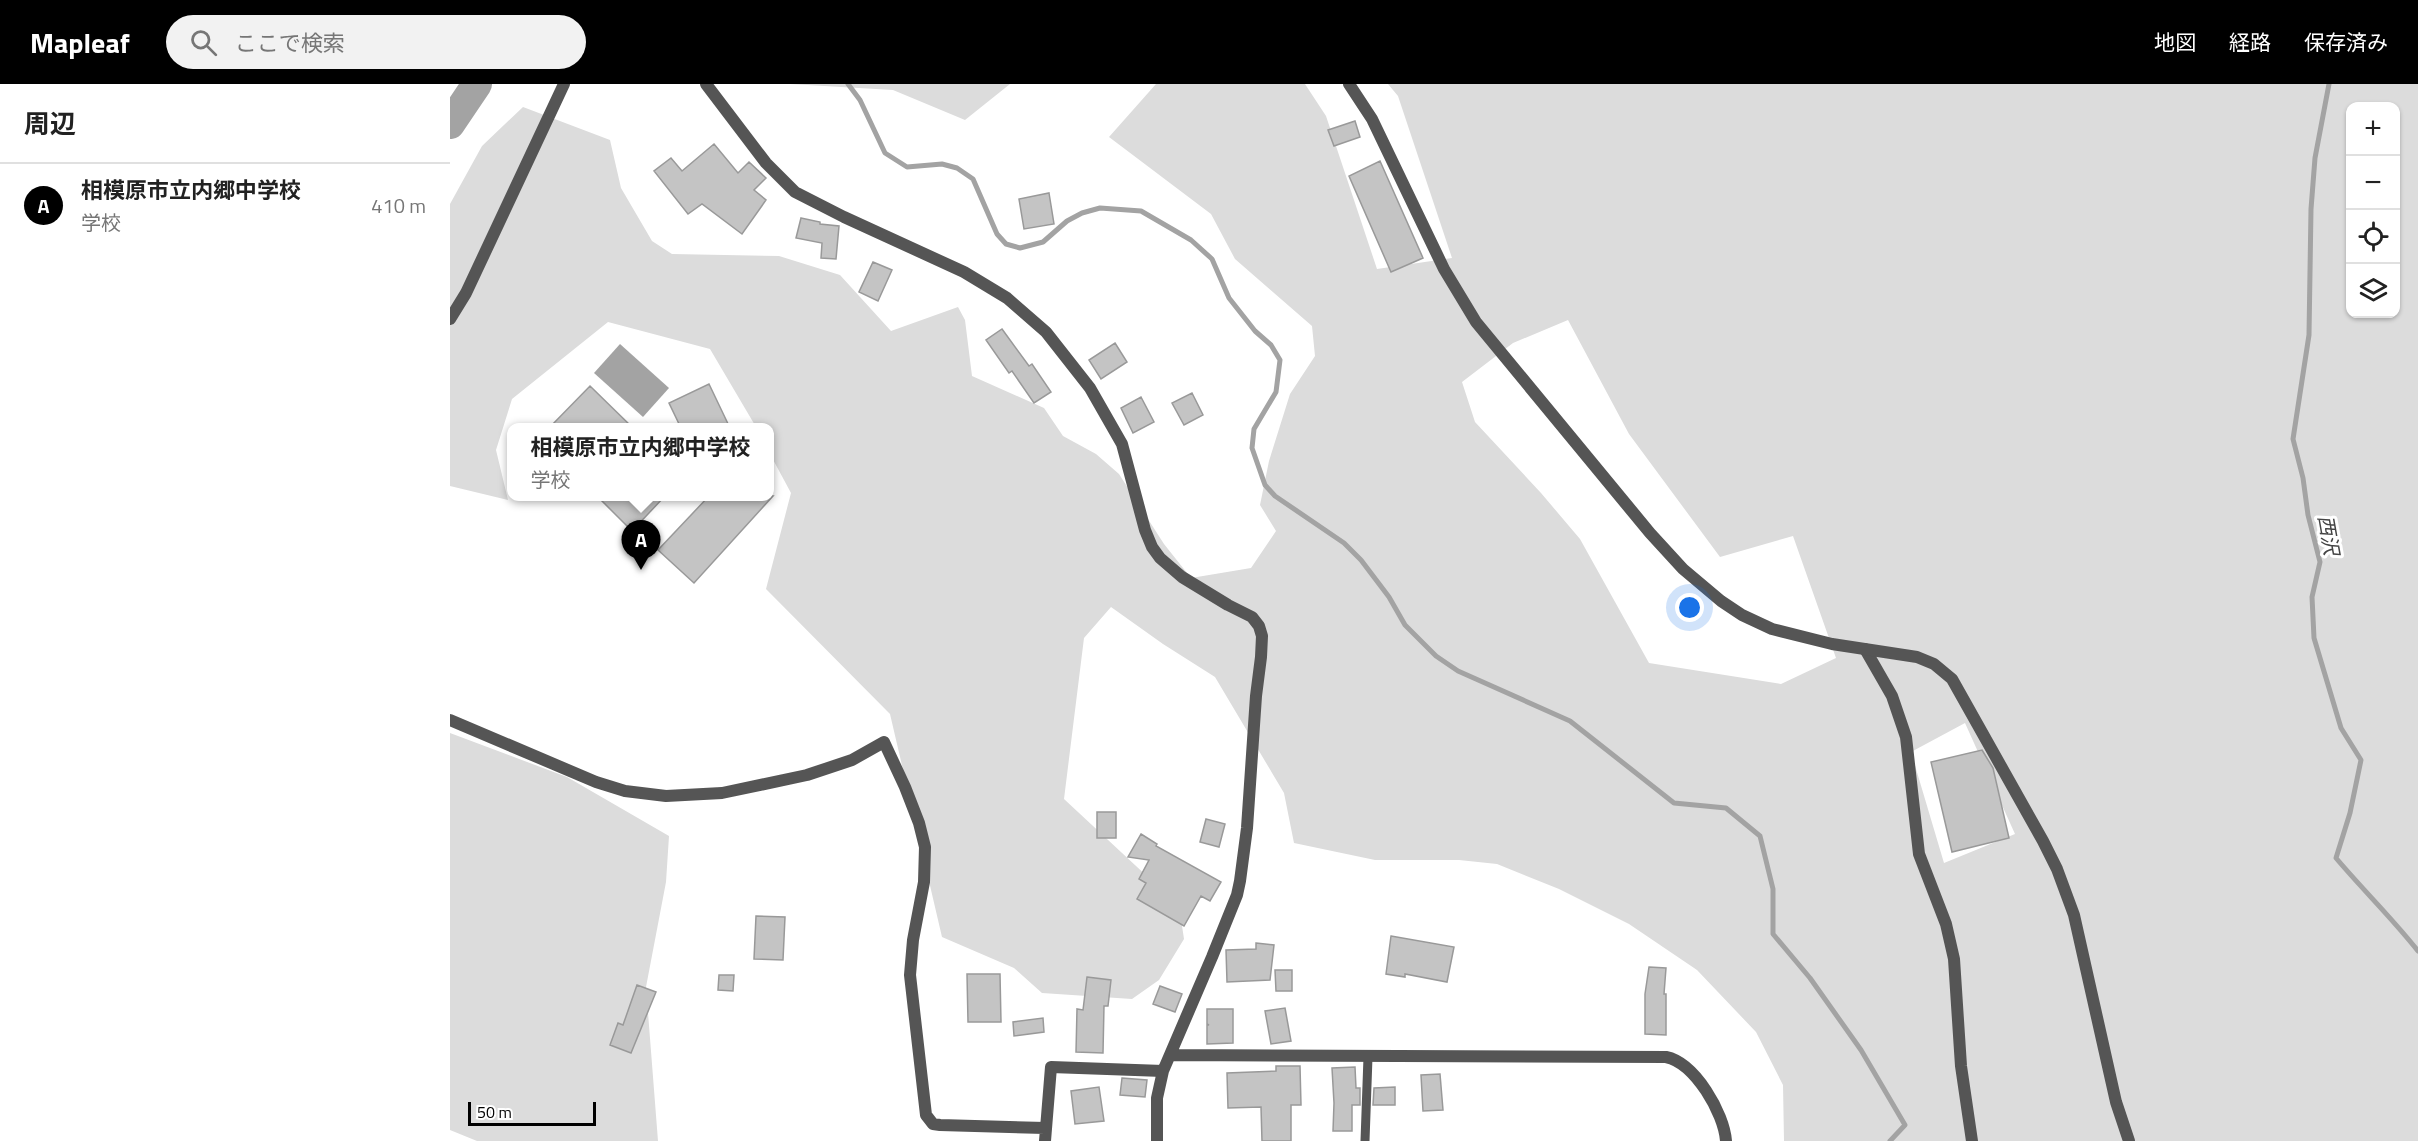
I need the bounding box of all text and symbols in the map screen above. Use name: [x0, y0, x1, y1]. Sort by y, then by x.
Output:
search box: [166, 15, 586, 69]
text: Mapleaf: [30, 21, 130, 64]
icon: search: [187, 26, 220, 59]
text: ここで検索: [235, 26, 345, 60]
text: 地図: [2154, 26, 2196, 58]
text: 経路: [2229, 26, 2271, 58]
text: 保存済み: [2304, 26, 2388, 58]
map controls: [2346, 102, 2400, 318]
button: +: [2346, 102, 2400, 156]
text: 周辺: [24, 104, 76, 143]
button: −: [2346, 156, 2400, 210]
text: 相模原市立内郷中学校: [81, 173, 301, 207]
text: A: [37, 190, 50, 221]
text: 410 m: [371, 190, 426, 221]
text: 学校: [81, 207, 121, 238]
button: locate: [2346, 210, 2400, 264]
button: layers: [2346, 264, 2400, 318]
popup: [507, 423, 774, 501]
text: 相模原市立内郷中学校: [530, 430, 751, 464]
text: 学校: [530, 464, 570, 495]
water label: 西沢: [2310, 513, 2348, 560]
pin: A: [622, 520, 660, 570]
your location: [1675, 593, 1704, 622]
scale bar: [468, 1099, 596, 1126]
text: 50 m: [477, 1100, 512, 1124]

